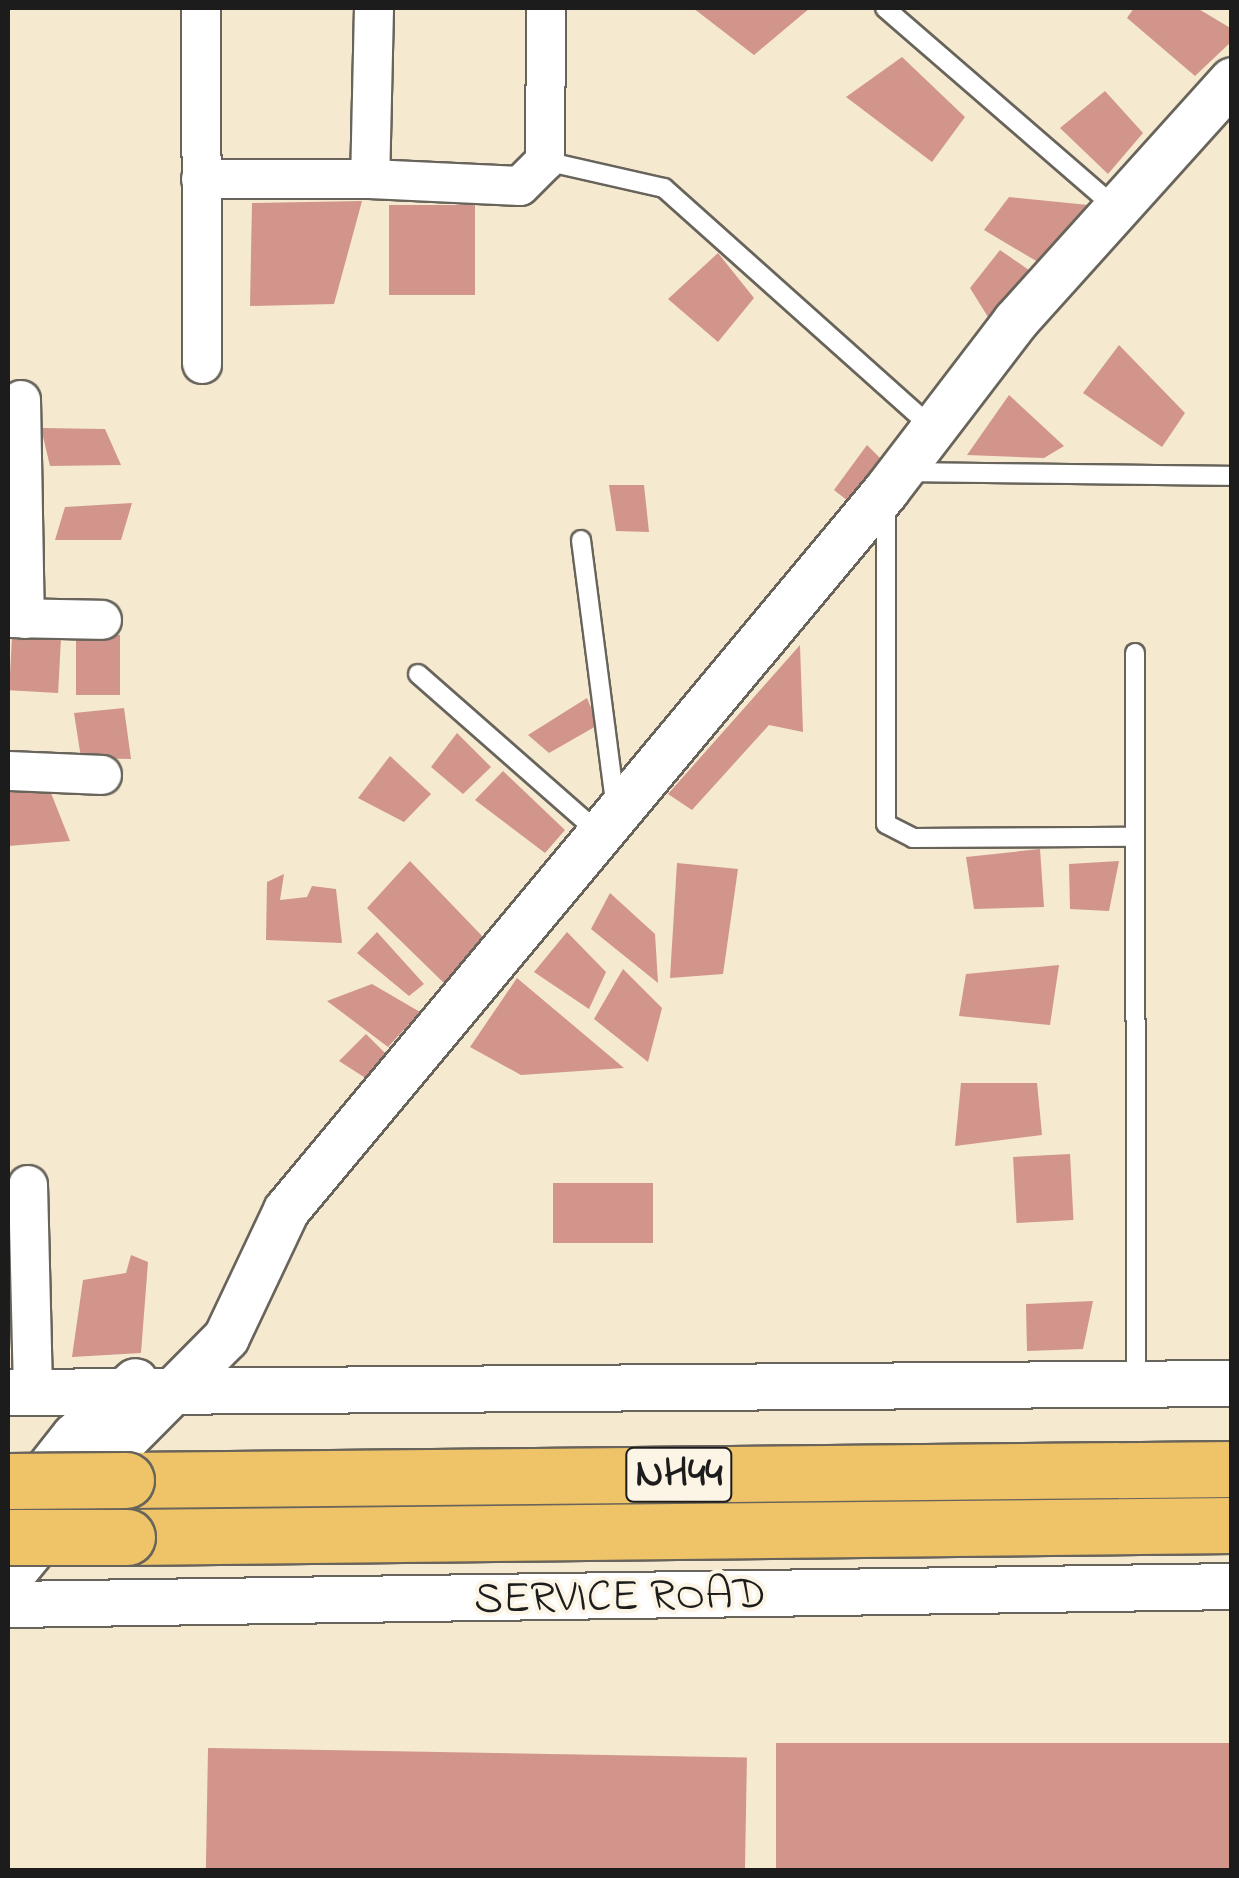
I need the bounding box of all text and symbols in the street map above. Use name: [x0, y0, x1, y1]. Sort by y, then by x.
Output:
road number: NH44: [624, 1438, 734, 1512]
street label: SERVICE ROAD: [474, 1569, 766, 1629]

